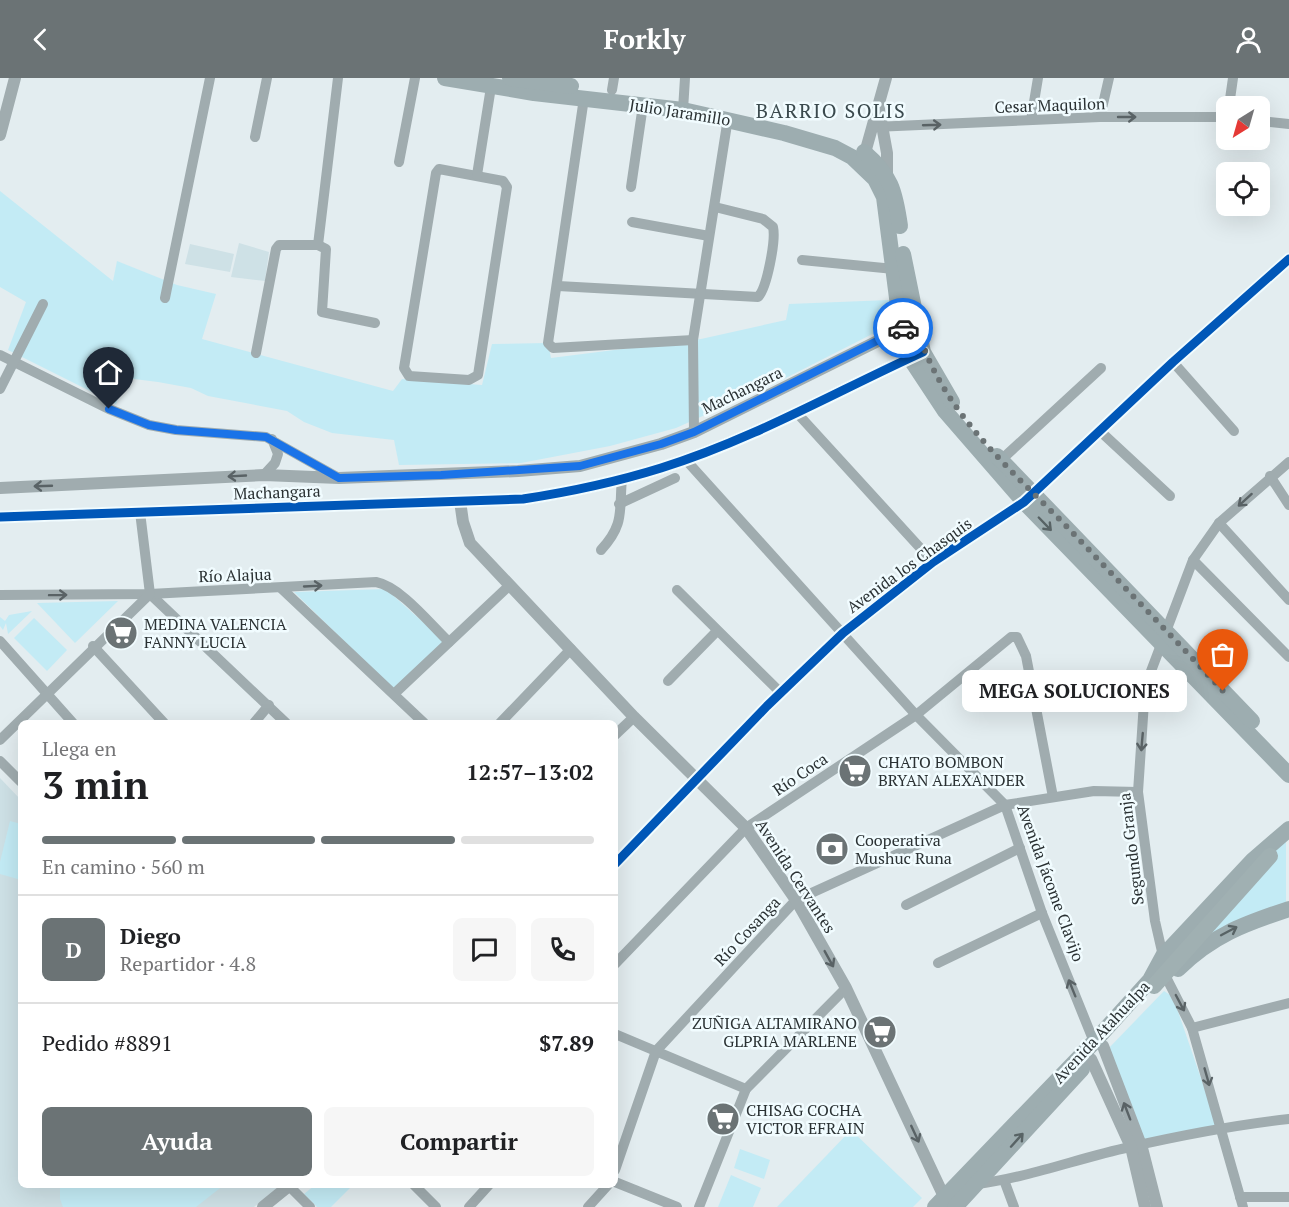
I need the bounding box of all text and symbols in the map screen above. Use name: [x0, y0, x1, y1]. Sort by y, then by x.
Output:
text: Forkly: [603, 21, 686, 57]
icon: back: [24, 23, 57, 56]
icon: person: [1232, 23, 1265, 56]
street label: Cesar Maquilon: [994, 92, 1106, 118]
street label: Julio Jaramillo: [628, 93, 732, 131]
north arrow: [1216, 96, 1270, 150]
map controls: [1216, 96, 1270, 216]
district label: BARRIO SOLIS: [756, 97, 906, 124]
one-way arrow: [1117, 111, 1137, 123]
one-way arrow: [922, 119, 942, 130]
button: locate: [1216, 162, 1270, 216]
courier: [873, 298, 933, 358]
icon: car: [887, 312, 920, 345]
pin: [83, 347, 134, 409]
icon: home: [92, 356, 125, 389]
street label: Machangara: [698, 361, 786, 419]
one-way arrow: [228, 471, 248, 482]
street label: Machangara: [233, 479, 321, 505]
one-way arrow: [33, 481, 53, 492]
one-way arrow: [1237, 493, 1252, 507]
street label: Avenida los Chasquis: [842, 512, 976, 618]
one-way arrow: [1038, 516, 1052, 531]
street label: Río Alajua: [198, 563, 272, 587]
one-way arrow: [302, 580, 322, 591]
one-way arrow: [48, 589, 68, 600]
place label: MEDINA VALENCIA FANNY LUCIA: [144, 613, 287, 653]
supermarket icon: MEDINA VALENCIA FANNY LUCIA: [103, 615, 139, 651]
pin: [1197, 629, 1248, 691]
icon: bag: [1206, 638, 1239, 671]
callout: MEGA SOLUCIONES: [962, 670, 1187, 712]
text: MEGA SOLUCIONES: [979, 677, 1170, 704]
one-way arrow: [1136, 731, 1147, 751]
text: Llega en: [42, 735, 116, 762]
street label: Río Coca: [768, 748, 832, 800]
place label: CHATO BOMBON BRYAN ALEXANDER: [878, 751, 1026, 791]
supermarket icon: CHATO BOMBON BRYAN ALEXANDER: [837, 753, 873, 789]
text: 12:57–13:02: [466, 757, 594, 786]
text: 3 min: [42, 758, 149, 810]
street label: Segundo Granja: [1113, 792, 1149, 906]
street label: Avenida Jácome Clavijo: [1012, 801, 1090, 965]
street label: Avenida Cervantes: [751, 815, 841, 937]
place label: Cooperativa Mushuc Runa: [855, 829, 952, 869]
bank icon: Cooperativa Mushuc Runa: [814, 831, 850, 867]
text: En camino · 560 m: [42, 853, 205, 880]
street label: Río Cosanga: [709, 891, 785, 971]
button: chat: [453, 918, 516, 981]
button: phone: [531, 918, 594, 981]
text: Diego: [120, 921, 181, 950]
one-way arrow: [1220, 925, 1237, 937]
text: D: [65, 935, 82, 964]
text: Repartidor · 4.8: [120, 950, 256, 977]
one-way arrow: [824, 950, 835, 968]
street label: Avenida Atahualpa: [1048, 976, 1154, 1088]
one-way arrow: [1066, 979, 1077, 997]
one-way arrow: [1175, 994, 1186, 1012]
place label: ZUÑIGA ALTAMIRANO GLPRIA MARLENE: [692, 1012, 857, 1052]
supermarket icon: ZUÑIGA ALTAMIRANO GLPRIA MARLENE: [862, 1014, 898, 1050]
text: Pedido #8891: [42, 1028, 173, 1057]
text: $7.89: [539, 1028, 594, 1057]
one-way arrow: [1202, 1067, 1213, 1086]
place label: CHISAG COCHA VICTOR EFRAIN: [746, 1099, 865, 1139]
supermarket icon: CHISAG COCHA VICTOR EFRAIN: [705, 1101, 741, 1137]
one-way arrow: [1121, 1102, 1132, 1121]
button: Ayuda: [42, 1107, 312, 1176]
button: Compartir: [324, 1107, 594, 1176]
one-way arrow: [910, 1125, 922, 1143]
one-way arrow: [1010, 1133, 1024, 1148]

